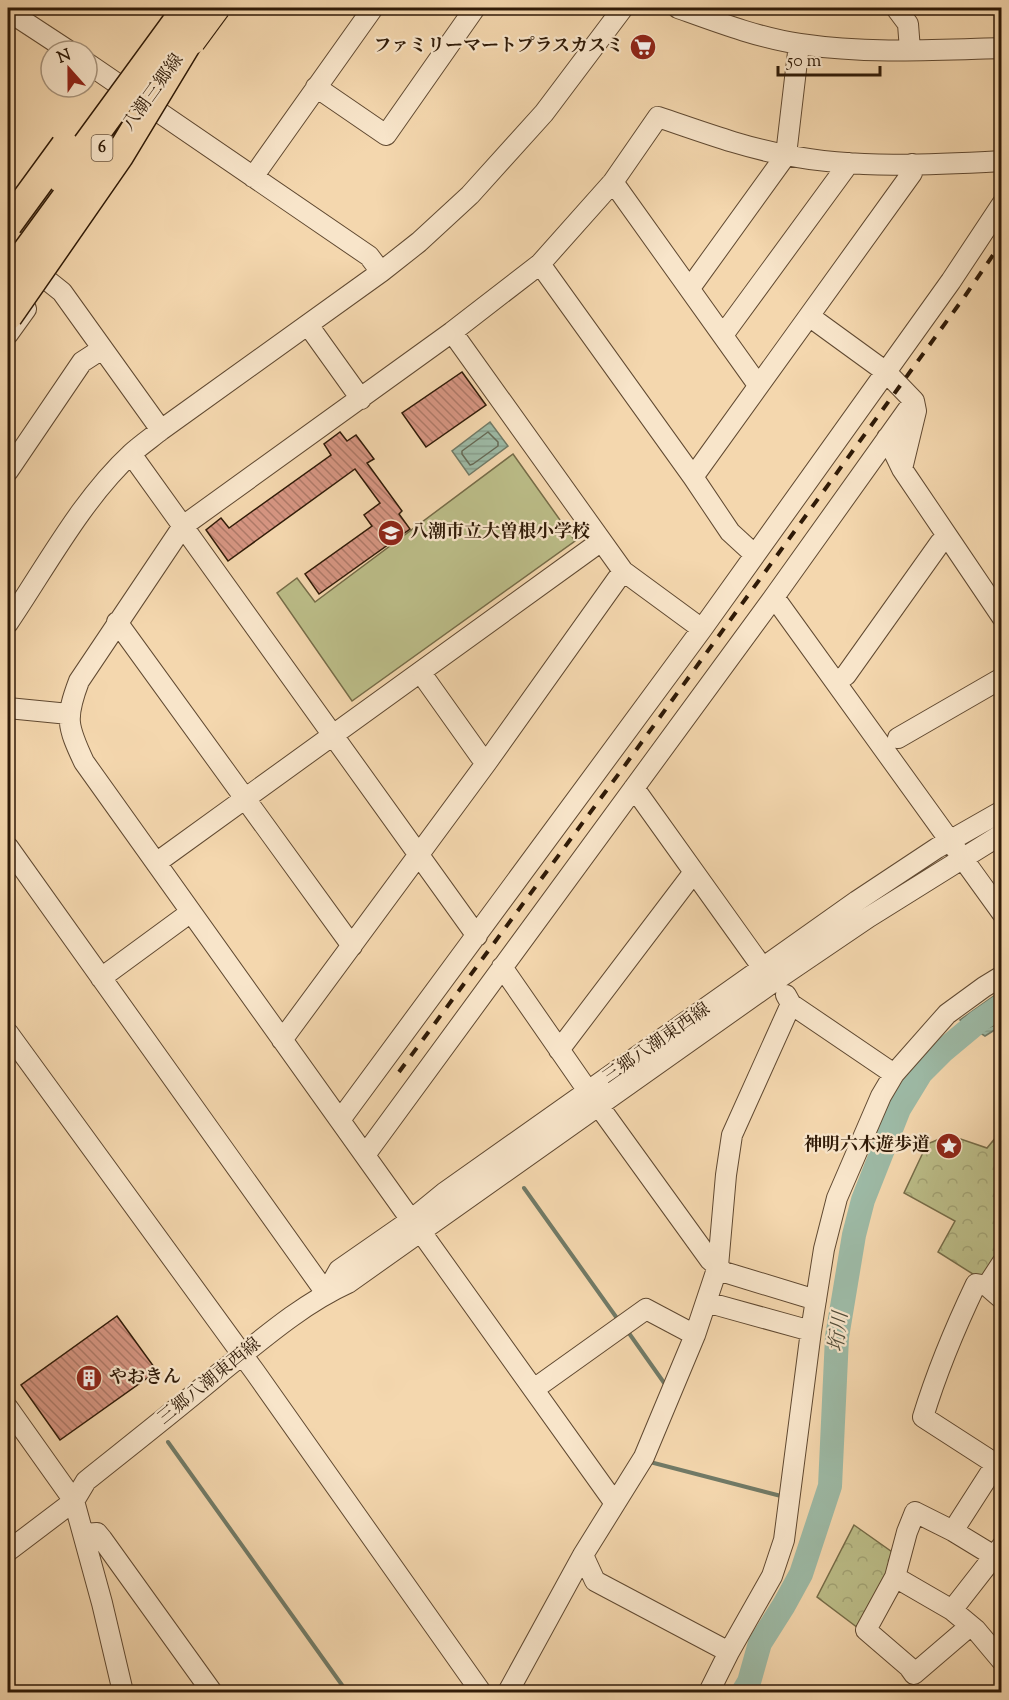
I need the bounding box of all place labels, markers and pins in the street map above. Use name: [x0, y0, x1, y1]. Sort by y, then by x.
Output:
supermarket icon: ファミリーマートプラスカスミ: [628, 32, 658, 62]
place label: ファミリーマートプラスカスミ: [373, 34, 624, 60]
school or university icon: 八潮市立大曽根小学校: [376, 518, 406, 548]
place label: 八潮市立大曽根小学校: [410, 520, 590, 546]
place icon: 神明六木遊歩道: [934, 1131, 964, 1161]
place label: 神明六木遊歩道: [804, 1133, 930, 1159]
building icon: やおきん: [74, 1363, 104, 1393]
place label: やおきん: [109, 1365, 181, 1391]

